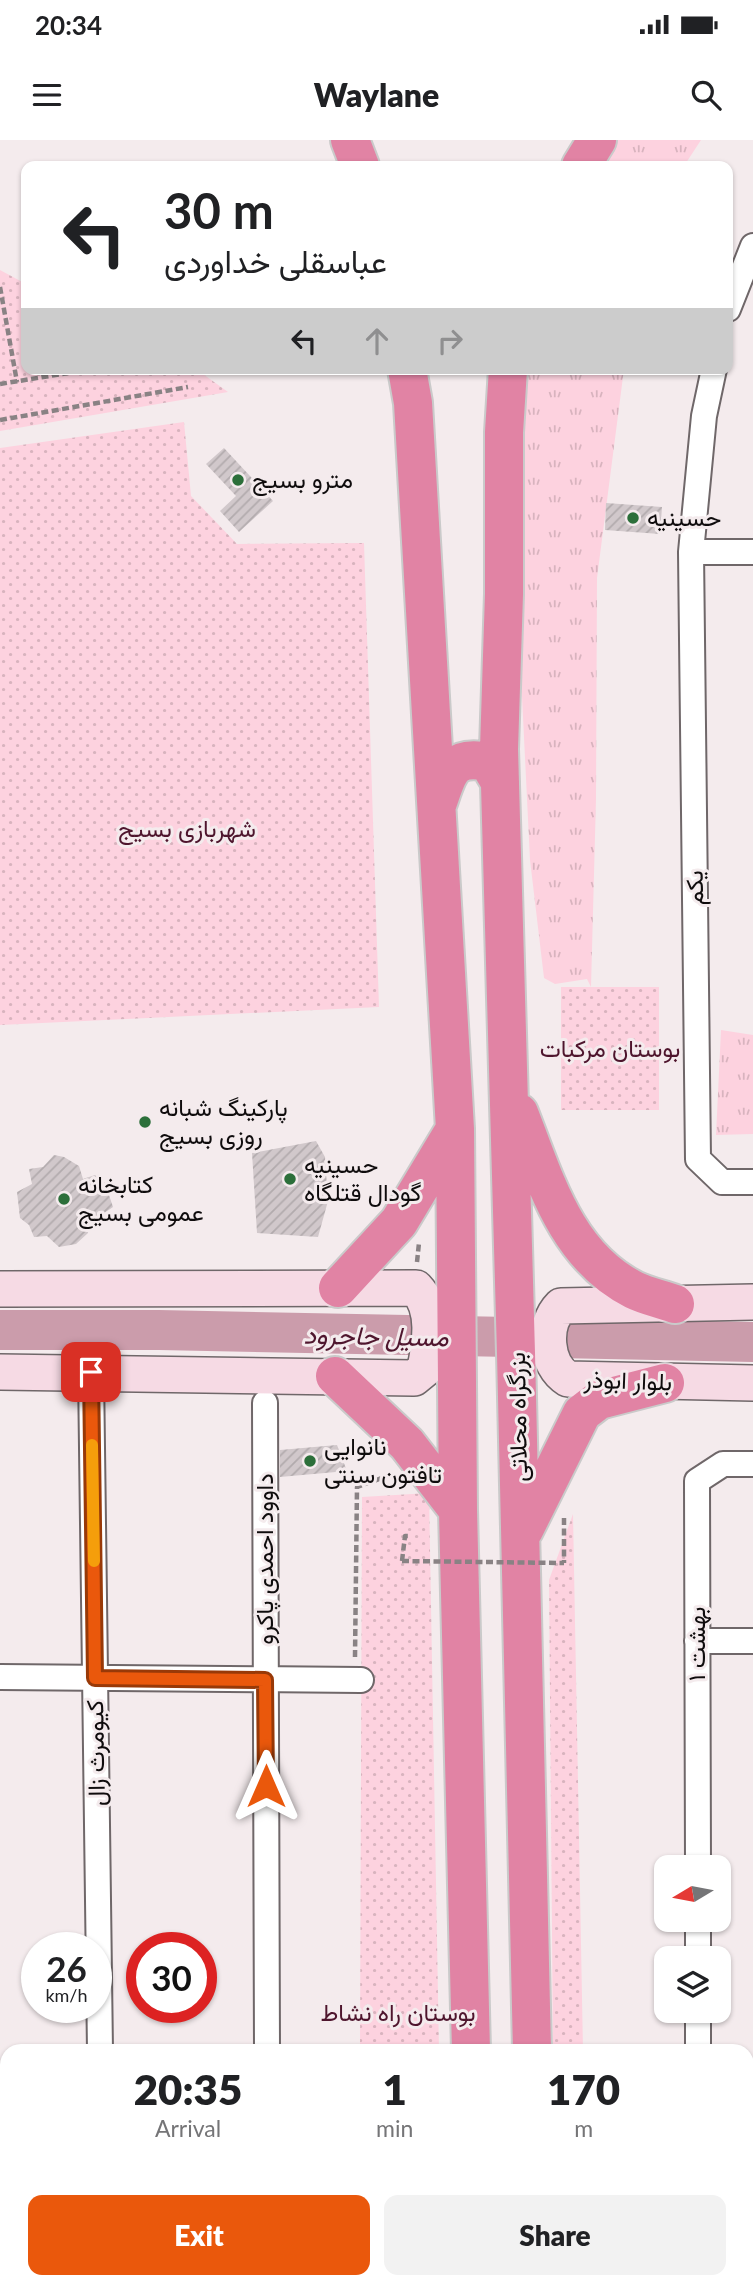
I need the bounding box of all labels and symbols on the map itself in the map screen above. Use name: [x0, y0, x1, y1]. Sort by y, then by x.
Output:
place label: مترو بسیج: [252, 464, 353, 497]
marker: مترو بسیج: [230, 472, 246, 488]
place label: حسینیه: [647, 502, 721, 532]
marker: حسینیه: [625, 510, 641, 526]
park label: شهربازی بسیج: [118, 813, 256, 846]
street label: یکم: [679, 870, 711, 906]
park label: بوستان مرکبات: [540, 1033, 680, 1064]
place label: پارکینگ شبانه روزی بسیج: [159, 1092, 288, 1153]
marker: پارکینگ شبانه روزی بسیج: [137, 1114, 153, 1130]
place label: حسینیه گودال قتلگاه: [304, 1149, 421, 1208]
place label: کتابخانه عمومی بسیج: [78, 1169, 204, 1230]
marker: حسینیه گودال قتلگاه: [282, 1171, 298, 1187]
marker: کتابخانه عمومی بسیج: [56, 1191, 72, 1207]
water label: مسیل جاجرود: [303, 1318, 449, 1353]
pin: [61, 1342, 121, 1402]
street label: بزرگراه محلاتی: [501, 1352, 534, 1482]
street label: بلوار ابوذر: [582, 1363, 673, 1398]
place label: نانوایی تافتون سنتی: [324, 1431, 442, 1490]
marker: نانوایی تافتون سنتی: [302, 1453, 318, 1469]
street label: داوود احمدی پاکرو: [249, 1473, 281, 1645]
street label: بهشت ۱: [681, 1607, 712, 1681]
street label: کیومرث زال: [79, 1700, 112, 1806]
position arrow: [229, 1749, 303, 1823]
north arrow: [654, 1855, 732, 1932]
speed limit sign: 30: [126, 1932, 217, 2023]
park label: بوستان راه نشاط: [320, 1997, 476, 2028]

